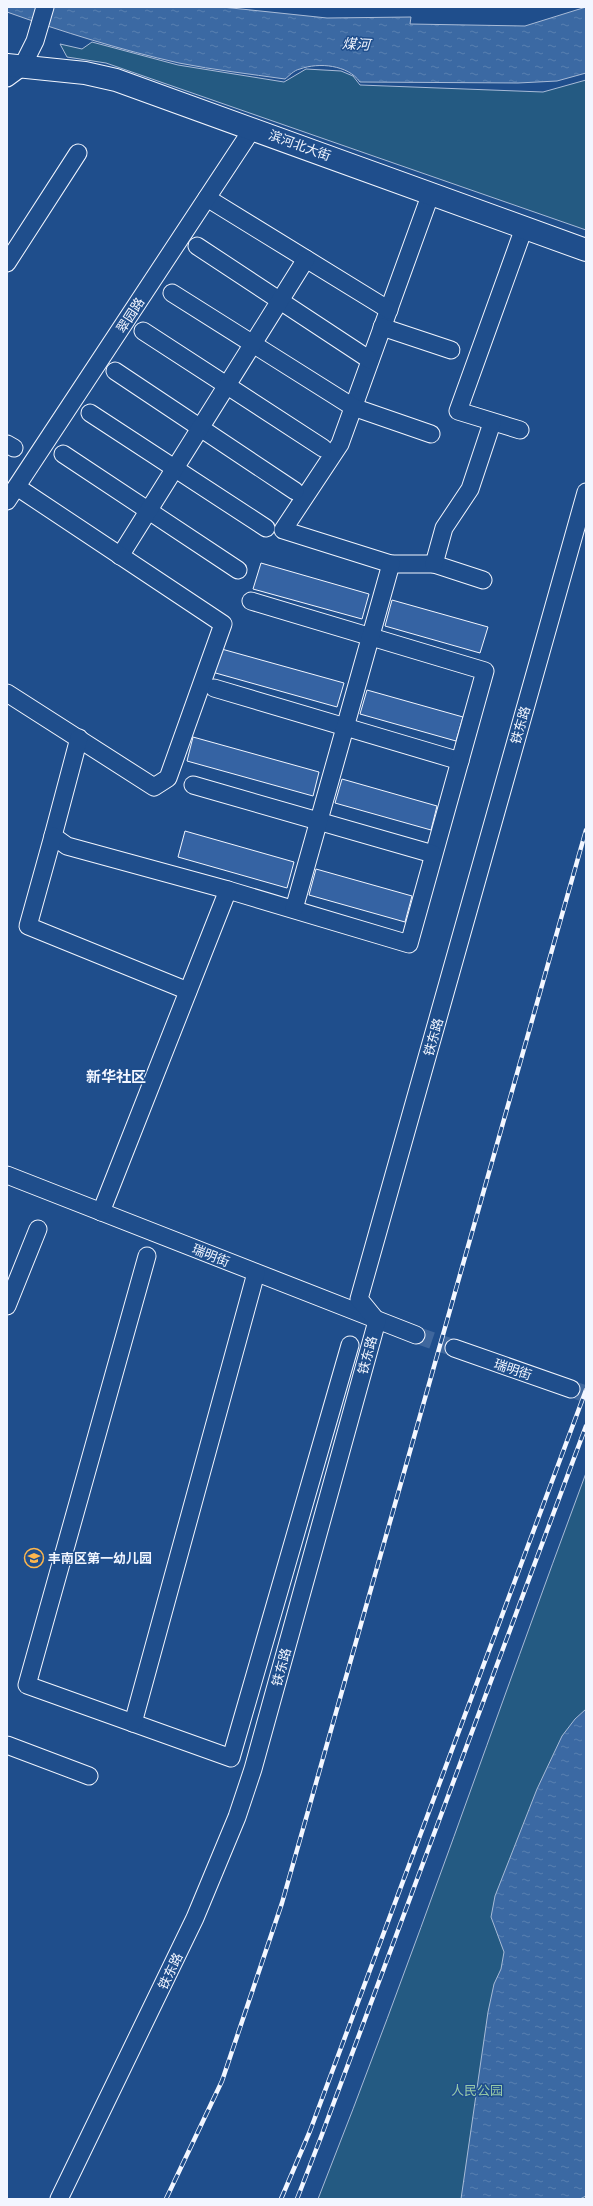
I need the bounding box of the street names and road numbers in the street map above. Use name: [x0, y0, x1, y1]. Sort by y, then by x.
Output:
street label: 滨河北大街: [267, 126, 333, 164]
street label: 翠园路: [113, 294, 147, 336]
street label: 铁东路: [507, 704, 533, 746]
street label: 铁东路: [420, 1016, 446, 1058]
street label: 瑞明街: [190, 1240, 232, 1270]
street label: 铁东路: [354, 1334, 380, 1376]
street label: 瑞明街: [492, 1355, 534, 1383]
street label: 铁东路: [268, 1646, 294, 1688]
street label: 铁东路: [154, 1950, 186, 1992]

